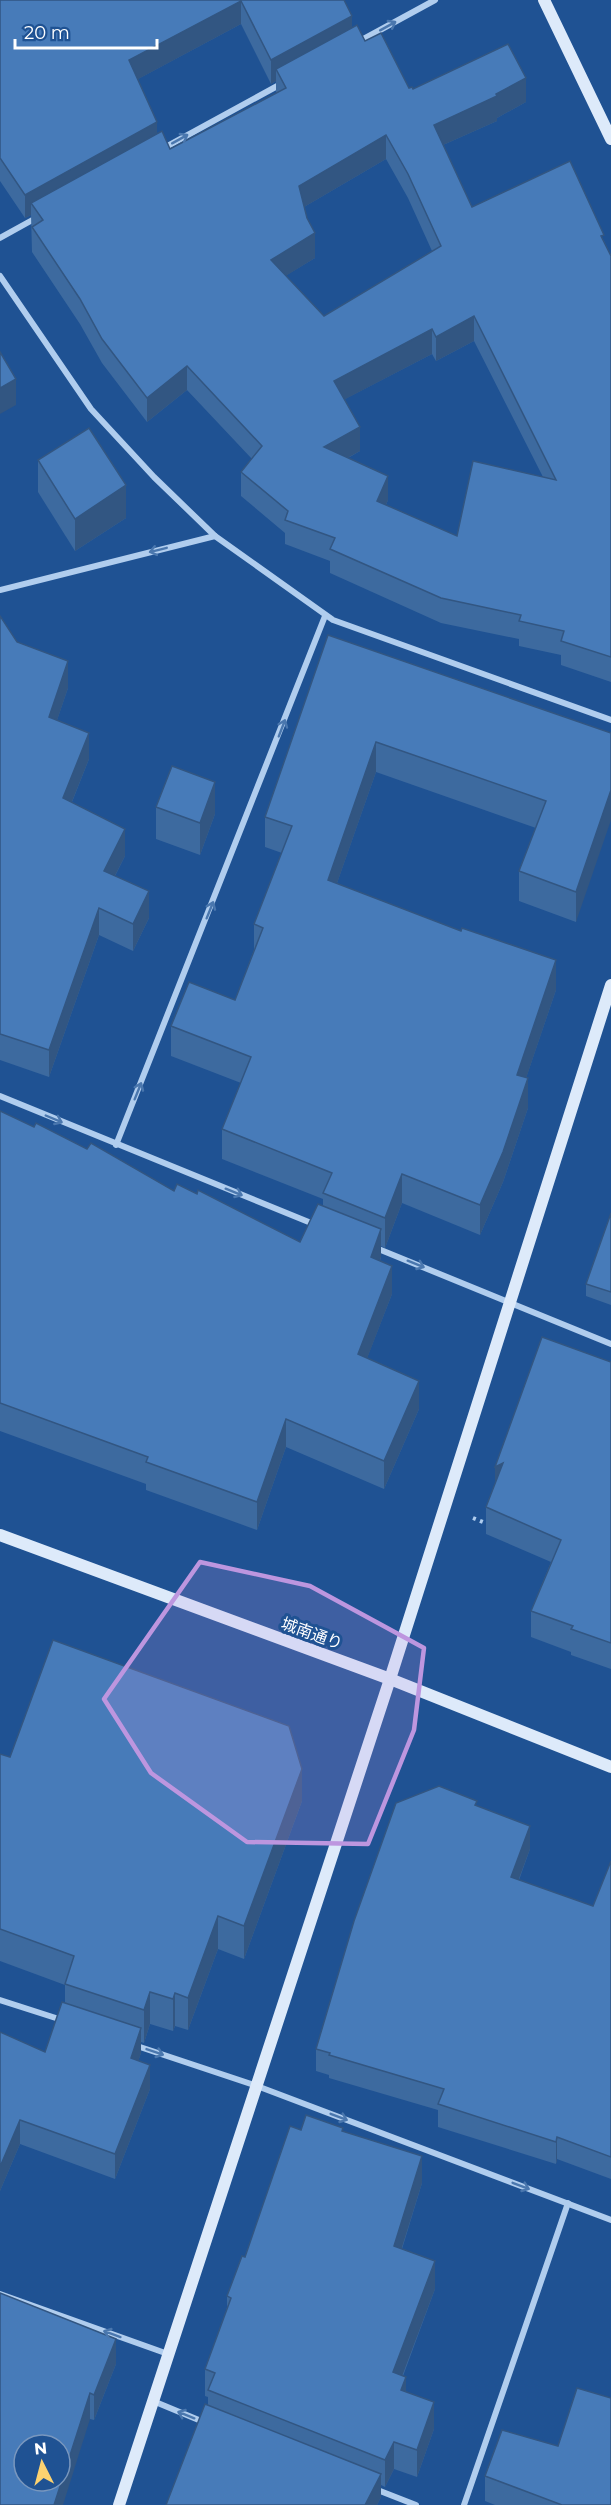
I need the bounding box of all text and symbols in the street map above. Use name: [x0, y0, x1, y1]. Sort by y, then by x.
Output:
scale bar: [15, 12, 158, 50]
one-way arrow: [379, 20, 396, 32]
text: 20 m: [24, 22, 70, 44]
one-way arrow: [171, 133, 188, 145]
one-way arrow: [149, 545, 168, 557]
one-way arrow: [277, 719, 288, 738]
one-way arrow: [205, 901, 216, 919]
one-way arrow: [133, 1082, 144, 1101]
one-way arrow: [45, 1114, 63, 1125]
one-way arrow: [225, 1187, 243, 1198]
one-way arrow: [406, 1259, 424, 1270]
street label: 城南通り: [279, 1614, 345, 1653]
one-way arrow: [145, 2047, 164, 2058]
one-way arrow: [329, 2112, 348, 2123]
one-way arrow: [511, 2181, 530, 2192]
one-way arrow: [104, 2328, 122, 2339]
one-way arrow: [177, 2409, 196, 2420]
north arrow: [12, 2433, 72, 2493]
text: N: [33, 2438, 48, 2459]

